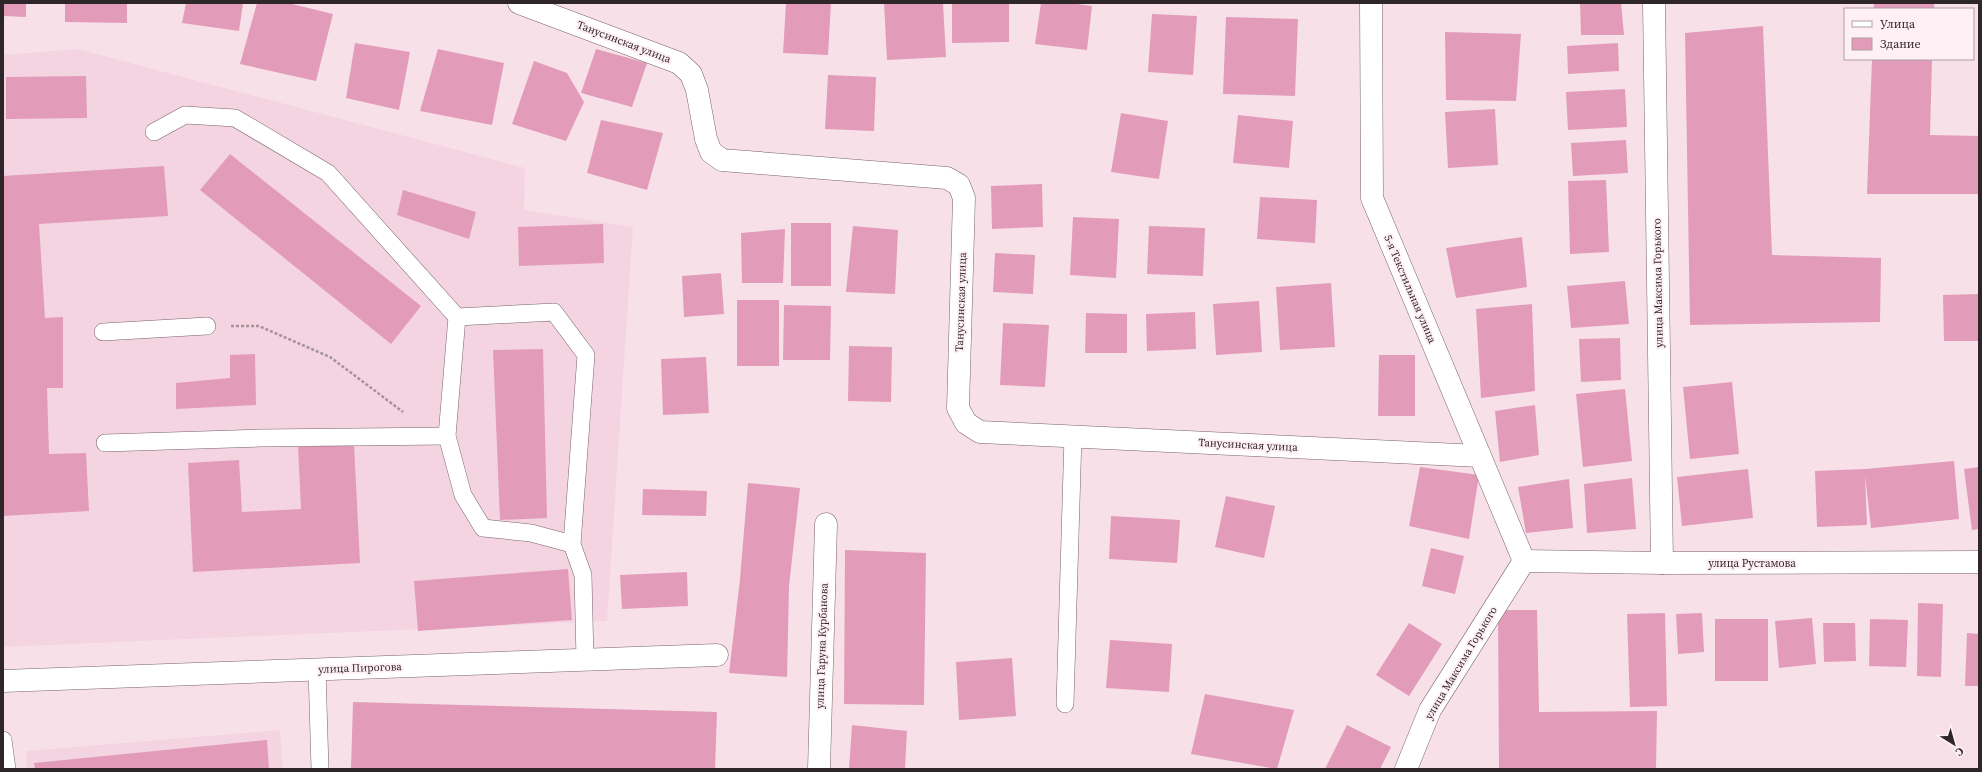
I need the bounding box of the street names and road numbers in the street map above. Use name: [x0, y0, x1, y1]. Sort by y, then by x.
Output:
street label: Танусинская улица: [575, 17, 673, 67]
street label: улица Максима Горького: [1649, 218, 1667, 348]
street label: 5-я Текстильная улица: [1380, 232, 1440, 346]
street label: Танусинская улица: [952, 252, 970, 352]
street label: Танусинская улица: [1198, 435, 1298, 455]
street label: улица Рустамова: [1708, 556, 1796, 571]
street label: улица Гаруна Курбанова: [812, 582, 832, 709]
street label: улица Максима Горького: [1421, 604, 1501, 722]
street label: улица Пирогова: [318, 659, 402, 677]

